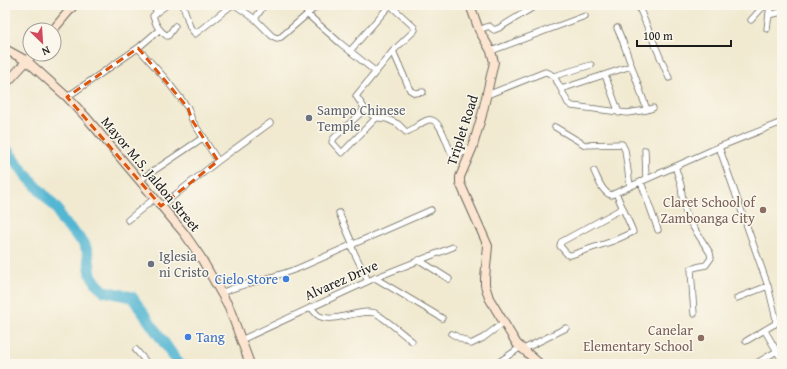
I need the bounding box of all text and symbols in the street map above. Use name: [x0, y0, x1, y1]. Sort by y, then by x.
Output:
north arrow: [22, 22, 62, 62]
scale bar: [637, 22, 731, 48]
text: 100 m: [643, 27, 673, 44]
text: N: [39, 42, 53, 60]
street label: Triplet Road: [441, 92, 483, 168]
place label: Sampo Chinese Temple: [317, 100, 406, 136]
street label: Mayor M.S. Jaldon Street: [97, 112, 205, 236]
marker: Sampo Chinese Temple: [304, 113, 314, 123]
place label: Claret School of Zamboanga City: [661, 192, 757, 228]
marker: Claret School of Zamboanga City: [758, 205, 768, 215]
place label: Iglesia ni Cristo: [159, 246, 209, 282]
street label: Alvarez Drive: [301, 255, 381, 305]
marker: Iglesia ni Cristo: [146, 259, 156, 269]
place label: Cielo Store: [215, 269, 278, 289]
marker: Cielo Store: [281, 274, 291, 284]
place label: Canelar Elementary School: [583, 320, 693, 356]
place label: Tang: [196, 327, 225, 347]
marker: Tang: [183, 332, 193, 342]
marker: Canelar Elementary School: [696, 333, 706, 343]

